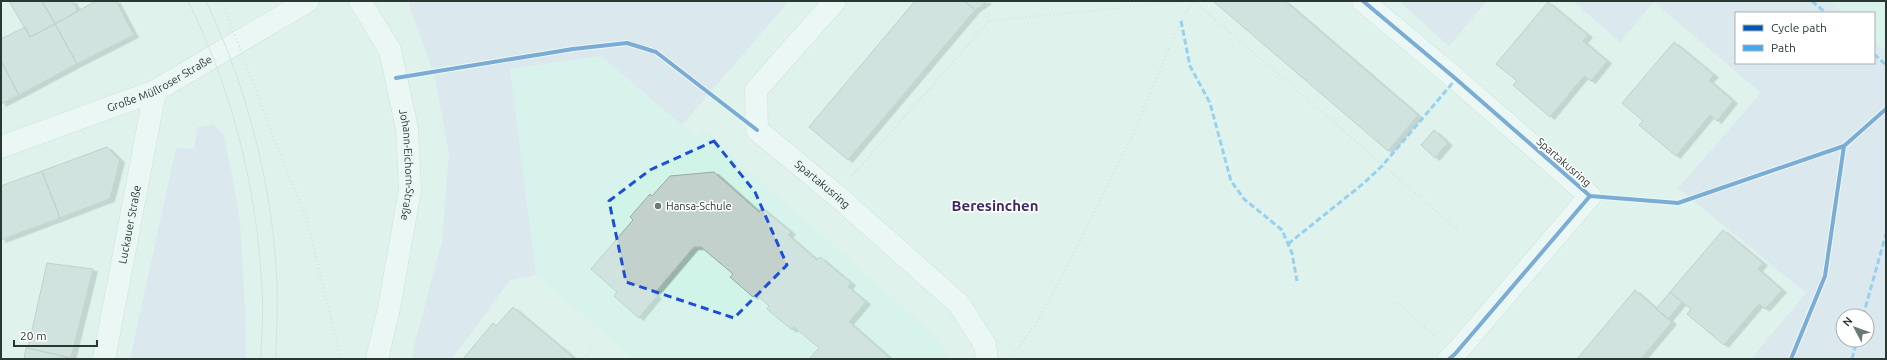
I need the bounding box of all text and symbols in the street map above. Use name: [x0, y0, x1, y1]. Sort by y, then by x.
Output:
legend: [1735, 12, 1875, 64]
text: Cycle path: [1771, 21, 1827, 34]
text: Path: [1771, 41, 1796, 54]
street label: Große Müllroser Straße: [105, 53, 214, 114]
street label: Johann-Eichorn-Straße: [397, 108, 416, 222]
street label: Spartakusring: [1534, 135, 1594, 189]
street label: Spartakusring: [793, 158, 852, 211]
street label: Luckauer Straße: [116, 184, 143, 265]
district label: Beresinchen: [952, 197, 1038, 214]
place label: Hansa-Schule: [666, 200, 732, 212]
marker: Hansa-Schule: [653, 201, 663, 211]
north arrow: [1835, 308, 1875, 348]
text: N: [1840, 314, 1855, 328]
scale bar: [14, 322, 97, 348]
text: 20 m: [20, 329, 47, 342]

